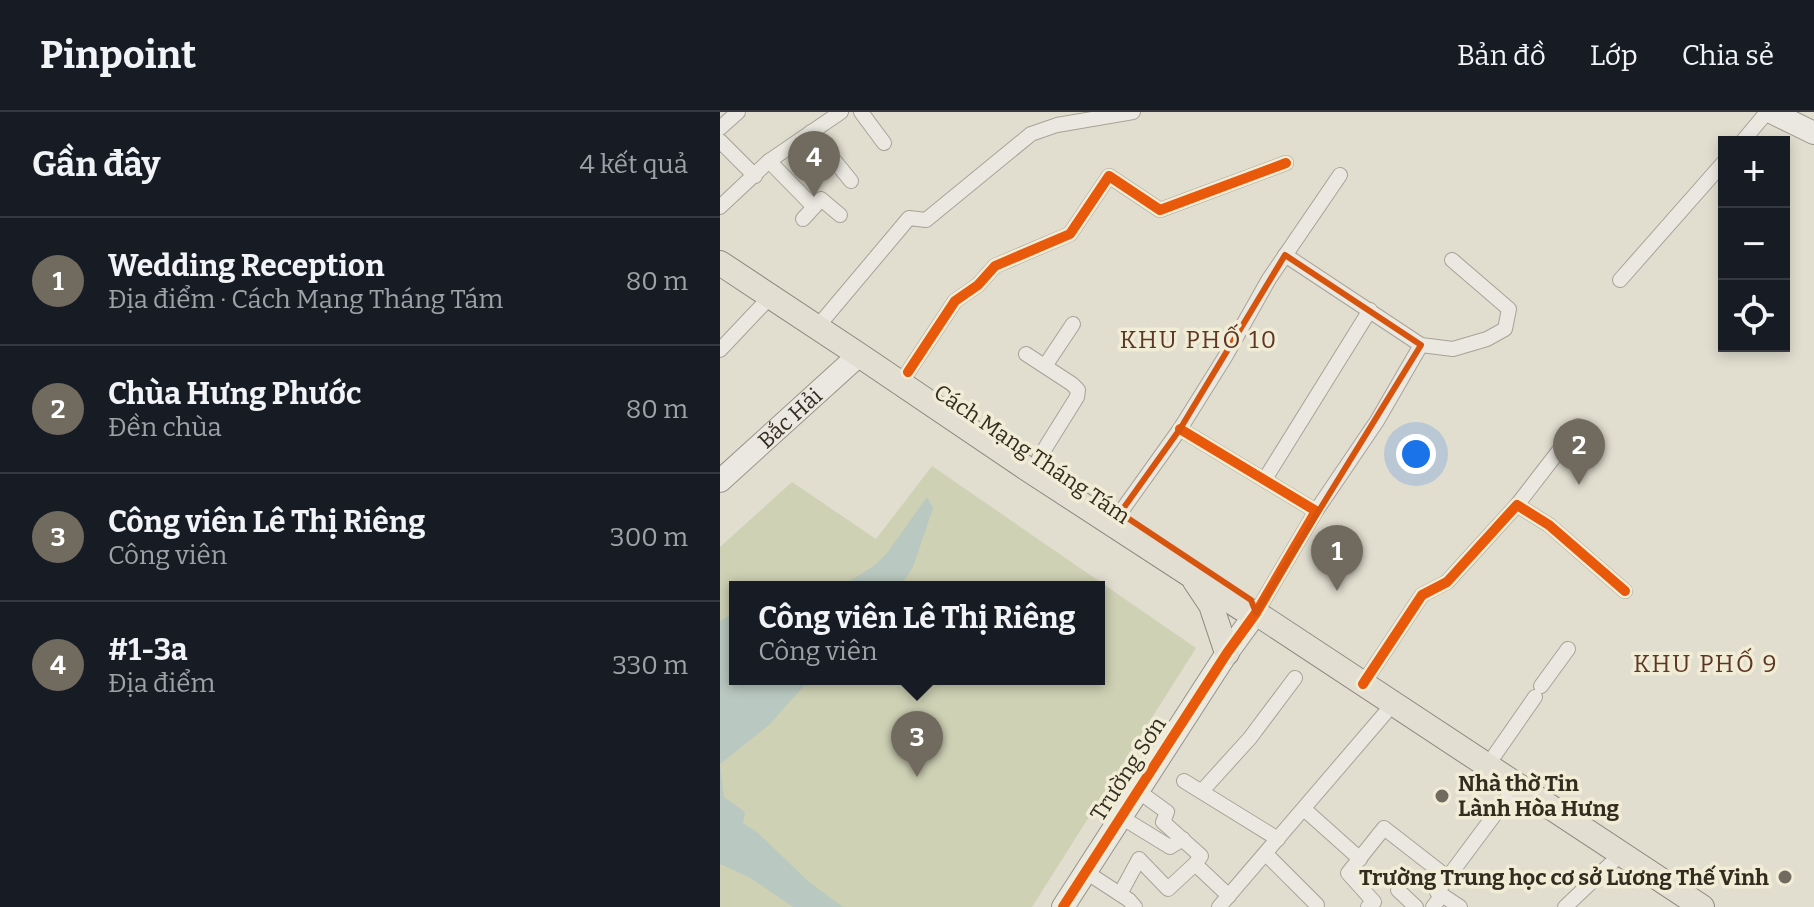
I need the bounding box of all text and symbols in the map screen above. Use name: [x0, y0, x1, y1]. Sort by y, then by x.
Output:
text: Pinpoint: [40, 32, 196, 78]
text: Bản đồ: [1457, 39, 1546, 72]
text: Lớp: [1590, 39, 1638, 72]
text: Chia sẻ: [1682, 39, 1774, 72]
pin: 4: [788, 131, 840, 197]
map controls: [1718, 136, 1790, 352]
button: +: [1718, 136, 1790, 208]
text: Gần đây: [32, 144, 160, 185]
text: 4 kết quả: [580, 149, 688, 180]
button: −: [1718, 208, 1790, 280]
text: Wedding Reception: [108, 248, 384, 284]
text: 1: [52, 266, 64, 297]
text: 80 m: [626, 266, 688, 297]
button: locate: [1718, 280, 1790, 352]
text: Địa điểm · Cách Mạng Tháng Tám: [108, 284, 503, 315]
district label: KHU PHỐ 10: [1120, 323, 1278, 354]
text: Chùa Hưng Phước: [108, 376, 361, 412]
street label: Cách Mạng Tháng Tám: [929, 378, 1135, 530]
street label: Bắc Hải: [752, 382, 828, 454]
text: 2: [51, 394, 65, 425]
text: 80 m: [626, 394, 688, 425]
text: Đền chùa: [108, 412, 222, 443]
pin: 2: [1553, 419, 1605, 485]
your location: [1396, 434, 1436, 474]
text: Công viên Lê Thị Riêng: [108, 504, 425, 540]
text: 3: [51, 522, 65, 553]
text: 300 m: [610, 522, 688, 553]
pin: 1: [1311, 525, 1363, 591]
text: Công viên: [108, 540, 227, 571]
popup: [729, 581, 1105, 685]
text: Công viên Lê Thị Riêng: [758, 600, 1076, 636]
text: #1-3a: [108, 632, 188, 668]
text: Công viên: [758, 636, 877, 667]
district label: KHU PHỐ 9: [1633, 647, 1779, 678]
text: 4: [50, 650, 66, 681]
text: 330 m: [612, 650, 688, 681]
text: Địa điểm: [108, 668, 215, 699]
pin: 3: [891, 711, 943, 777]
street label: Trường Sơn: [1084, 712, 1172, 826]
place label: Nhà thờ Tin Lành Hòa Hưng: [1458, 770, 1620, 822]
marker: Nhà thờ Tin Lành Hòa Hưng: [1433, 787, 1451, 805]
place label: Trường Trung học cơ sở Lương Thế Vinh: [1359, 864, 1769, 891]
marker: Trường Trung học cơ sở Lương Thế Vinh: [1776, 868, 1794, 886]

